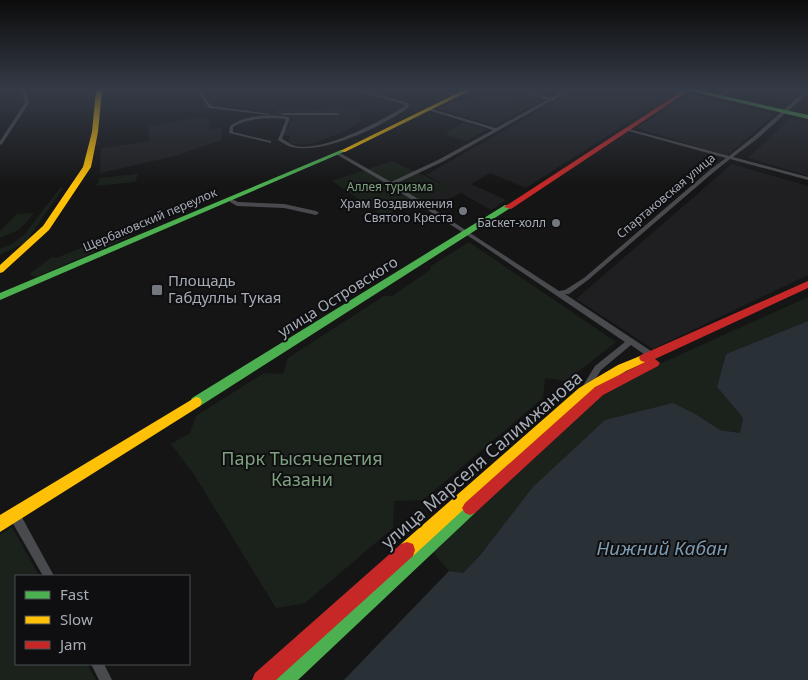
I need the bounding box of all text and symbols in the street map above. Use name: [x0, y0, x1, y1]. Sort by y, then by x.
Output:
street label: Спартаковская улица: [613, 149, 719, 242]
park label: Аллея туризма: [347, 178, 433, 195]
street label: Щербаковский переулок: [80, 183, 220, 255]
place label: Храм Воздвижения Святого Креста: [340, 195, 453, 226]
marker: Храм Воздвижения Святого Креста: [457, 205, 469, 217]
place label: Баскет-холл: [477, 214, 546, 231]
marker: Баскет-холл: [550, 217, 562, 229]
street label: улица Островского: [274, 251, 401, 341]
place label: Площадь Габдуллы Тукая: [168, 270, 281, 307]
marker: Площадь Габдуллы Тукая: [150, 283, 164, 297]
street label: улица Марселя Салимжанова: [376, 365, 587, 553]
park label: Парк Тысячелетия Казани: [221, 446, 383, 491]
water label: Нижний Кабан: [596, 535, 728, 561]
legend: [15, 575, 190, 665]
text: Fast: [60, 584, 89, 604]
text: Slow: [60, 609, 93, 629]
text: Jam: [58, 634, 87, 654]

